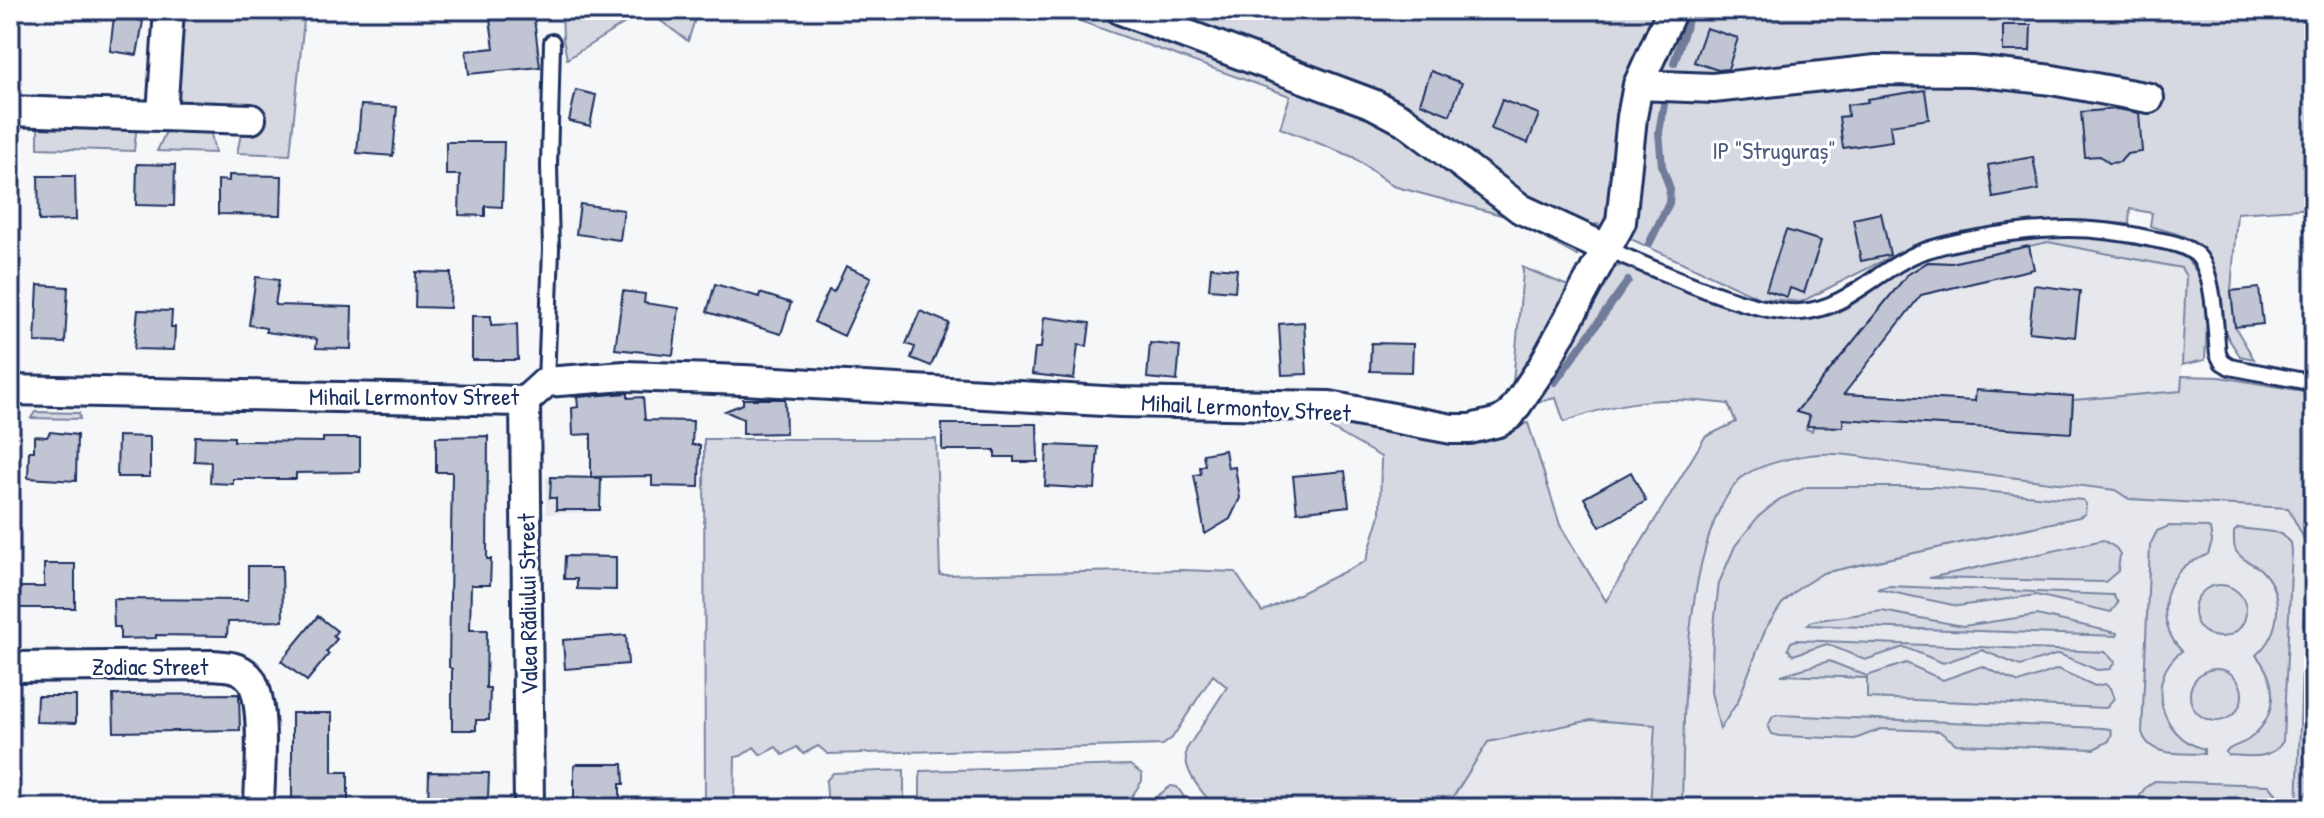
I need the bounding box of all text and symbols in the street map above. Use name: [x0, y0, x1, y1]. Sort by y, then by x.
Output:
park label: IP "Struguraș": [1712, 134, 1836, 166]
street label: Mihail Lermontov Street: [309, 380, 520, 412]
street label: Mihail Lermontov Street: [1140, 386, 1352, 429]
street label: Valea Rădiului Street: [509, 512, 545, 695]
street label: Zodiac Street: [92, 650, 209, 682]

